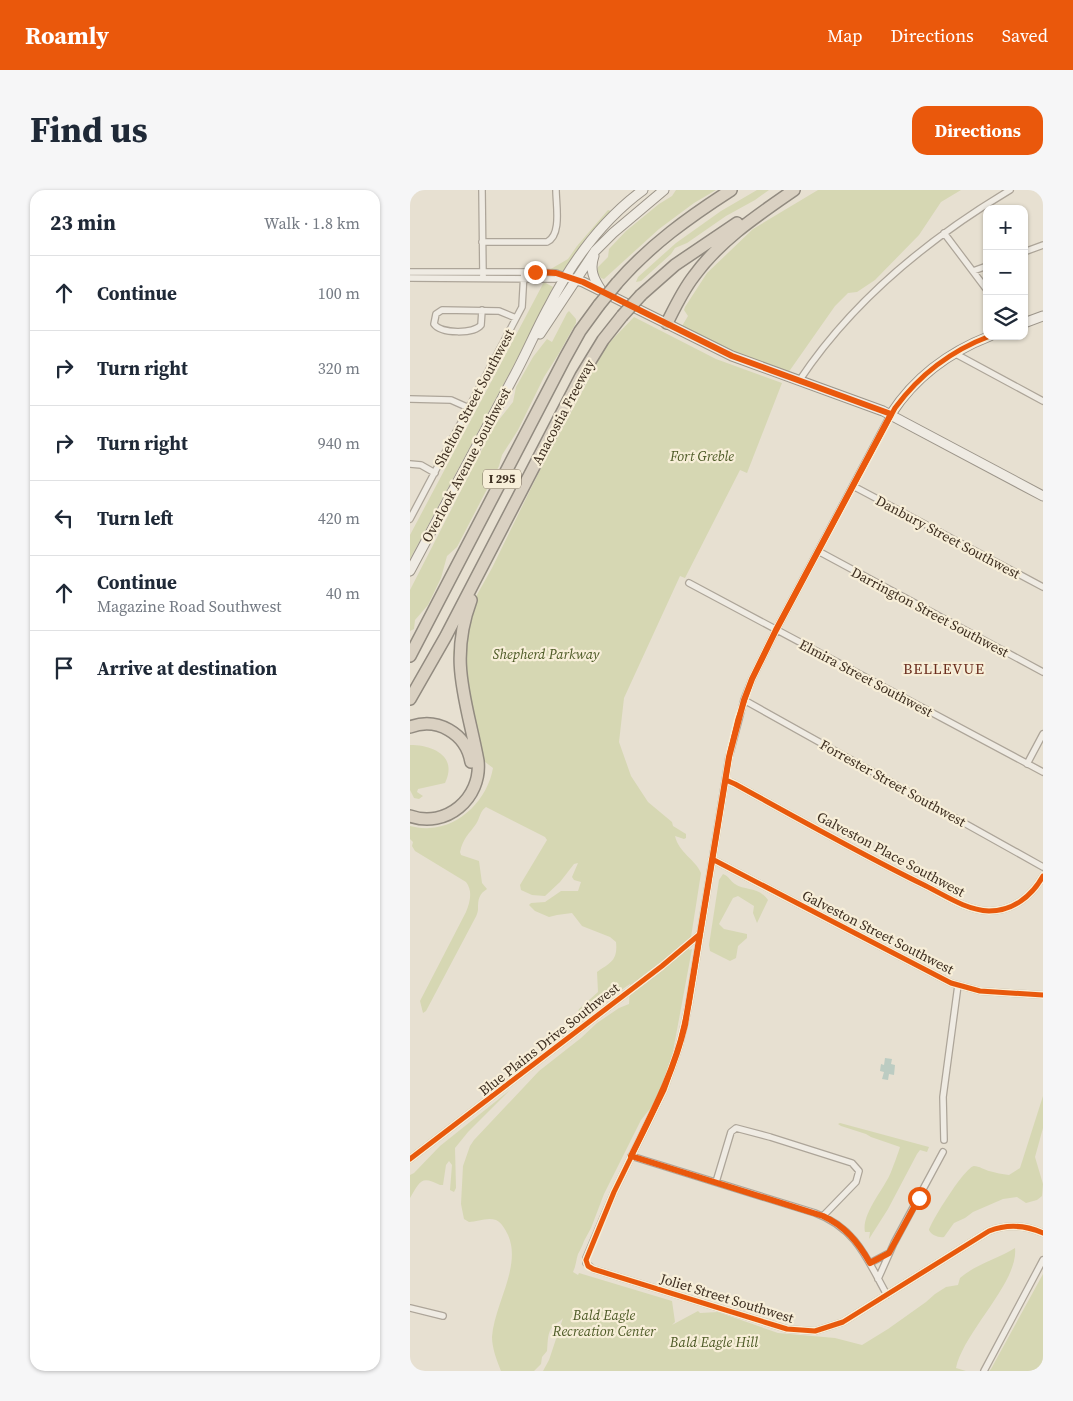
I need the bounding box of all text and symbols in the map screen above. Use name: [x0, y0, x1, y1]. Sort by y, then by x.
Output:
text: Roamly: [25, 19, 109, 52]
text: Map: [827, 23, 863, 48]
text: Directions: [891, 23, 974, 48]
text: Saved: [1002, 23, 1048, 48]
text: Find us: [30, 106, 148, 154]
button: Directions: [912, 106, 1043, 155]
map controls: [983, 205, 1028, 340]
button: +: [983, 205, 1028, 250]
text: 23 min: [50, 208, 116, 237]
text: Walk · 1.8 km: [264, 212, 360, 234]
button: −: [983, 250, 1028, 295]
route end: [524, 261, 547, 284]
icon: ahead: [50, 279, 78, 307]
text: Continue: [97, 280, 177, 306]
text: 100 m: [318, 282, 360, 304]
button: layers: [983, 295, 1028, 340]
street label: Shelton Street Southwest: [429, 325, 519, 471]
icon: right: [50, 354, 78, 382]
text: Turn right: [97, 355, 188, 381]
street label: Anacostia Freeway: [527, 355, 600, 468]
text: 320 m: [318, 357, 360, 379]
street label: Overlook Avenue Southwest: [417, 384, 516, 546]
icon: right: [50, 429, 78, 457]
text: Turn right: [97, 430, 188, 456]
text: 940 m: [318, 432, 360, 454]
park label: Fort Greble: [669, 446, 734, 466]
road number: I 295: [483, 470, 521, 488]
street label: Danbury Street Southwest: [872, 490, 1024, 584]
icon: left: [50, 504, 78, 532]
text: Turn left: [97, 505, 173, 531]
text: 420 m: [318, 507, 360, 529]
street label: Darrington Street Southwest: [848, 562, 1013, 662]
text: Continue: [97, 569, 177, 595]
icon: ahead: [50, 579, 78, 607]
text: 40 m: [326, 582, 360, 604]
text: Magazine Road Southwest: [97, 595, 282, 617]
street label: Elmira Street Southwest: [796, 634, 937, 722]
park label: Shepherd Parkway: [493, 644, 600, 664]
icon: arrive: [50, 654, 78, 682]
text: Arrive at destination: [97, 655, 277, 681]
district label: BELLEVUE: [903, 658, 985, 679]
street label: Forrester Street Southwest: [816, 734, 970, 832]
street label: Galveston Place Southwest: [813, 806, 969, 902]
street label: Galveston Street Southwest: [799, 885, 958, 979]
street label: Blue Plains Drive Southwest: [475, 978, 624, 1100]
route start: [908, 1187, 931, 1210]
street label: Joliet Street Southwest: [657, 1268, 797, 1328]
park label: Bald Eagle Recreation Center: [552, 1305, 656, 1341]
park label: Bald Eagle Hill: [669, 1332, 758, 1352]

